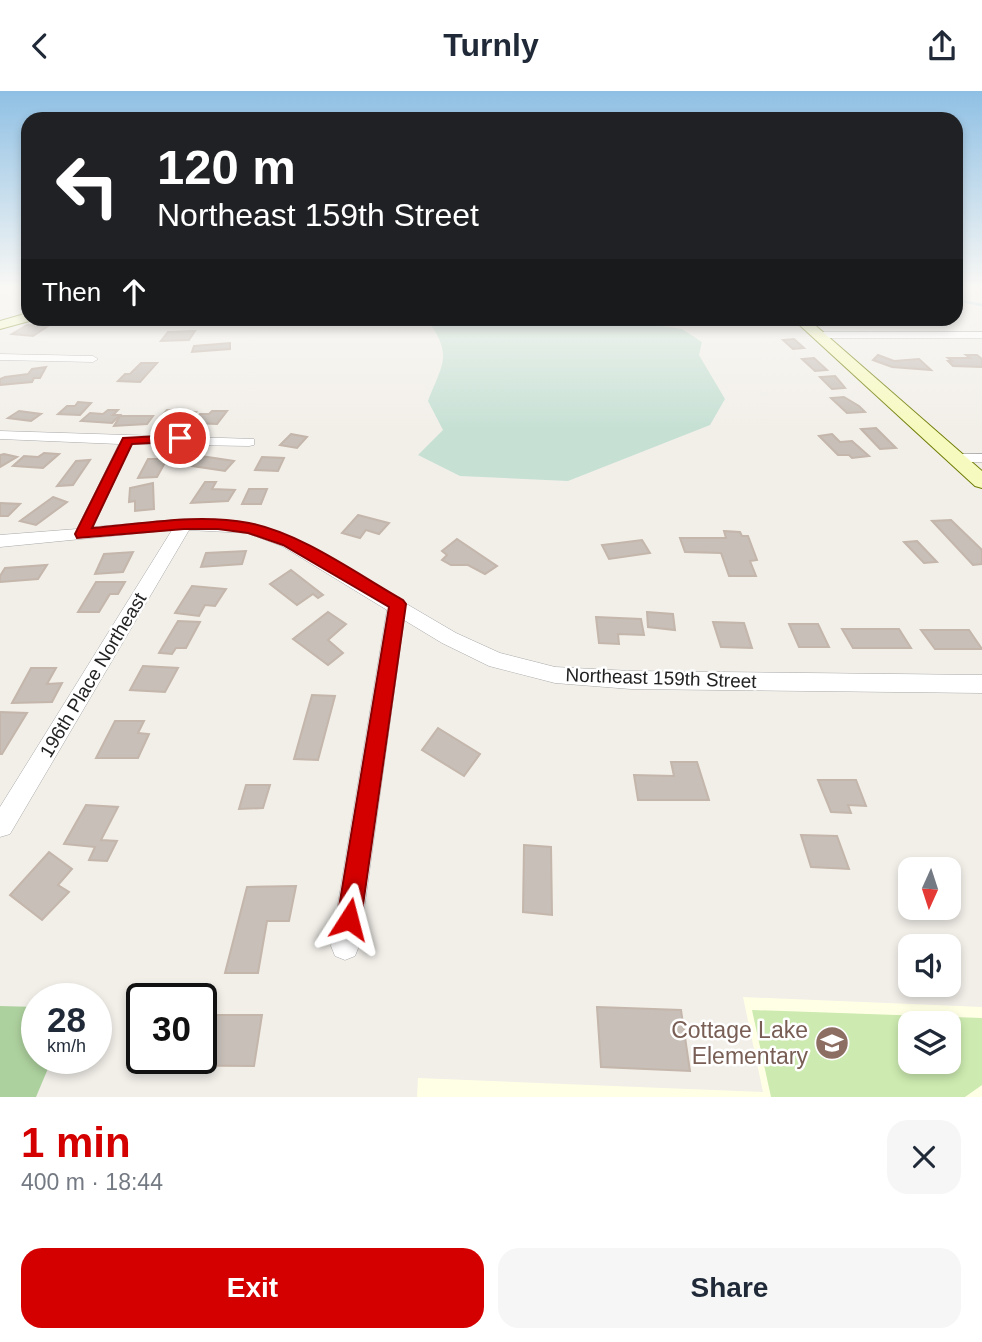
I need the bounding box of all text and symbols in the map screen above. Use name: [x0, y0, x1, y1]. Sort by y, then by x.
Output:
icon: back: [21, 27, 59, 65]
text: Turnly: [443, 27, 539, 63]
icon: share: [923, 27, 961, 65]
icon: left: [42, 140, 133, 231]
text: 120 m: [157, 140, 296, 194]
text: Northeast 159th Street: [157, 197, 479, 233]
icon: ahead: [115, 273, 153, 311]
text: Then: [42, 277, 101, 307]
pin: [150, 408, 210, 468]
icon: arrive: [161, 419, 199, 457]
street label: 196th Place Northeast: [36, 588, 151, 761]
street label: Northeast 159th Street: [565, 664, 758, 692]
north arrow: [898, 857, 961, 921]
map controls: [898, 857, 961, 1074]
position arrow: [312, 882, 386, 956]
button: sound: [898, 934, 961, 997]
speed limit sign: 30: [126, 983, 217, 1074]
text: 28: [47, 1000, 86, 1039]
button: layers: [898, 1011, 961, 1074]
place label: Cottage Lake Elementary: [671, 1017, 808, 1069]
school or university icon: Cottage Lake Elementary: [813, 1024, 851, 1062]
text: km/h: [47, 1036, 86, 1056]
text: 1 min: [21, 1119, 131, 1166]
button: close: [887, 1120, 961, 1194]
text: 400 m · 18:44: [21, 1169, 163, 1195]
button: Exit: [21, 1248, 484, 1328]
button: Share: [498, 1248, 961, 1328]

